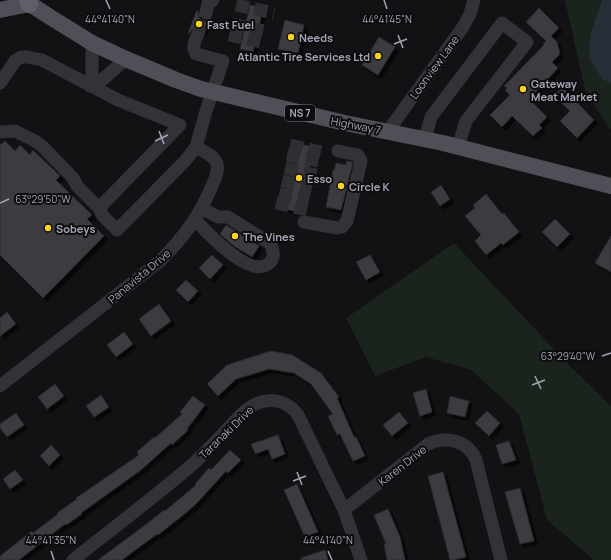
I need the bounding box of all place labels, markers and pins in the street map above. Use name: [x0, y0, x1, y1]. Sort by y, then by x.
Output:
place label: Fast Fuel: [207, 17, 254, 32]
marker: Fast Fuel: [194, 19, 204, 29]
place label: Needs: [299, 30, 333, 45]
marker: Needs: [286, 32, 296, 42]
place label: Atlantic Tire Services Ltd: [237, 49, 370, 64]
marker: Atlantic Tire Services Ltd: [373, 51, 383, 61]
place label: Gateway Meat Market: [531, 76, 598, 104]
marker: Gateway Meat Market: [518, 84, 528, 94]
place label: Esso: [307, 171, 332, 186]
marker: Esso: [294, 173, 304, 183]
place label: Circle K: [349, 179, 391, 194]
marker: Circle K: [336, 181, 346, 191]
place label: Sobeys: [56, 221, 95, 236]
marker: Sobeys: [43, 223, 53, 233]
place label: The Vines: [243, 229, 295, 244]
marker: The Vines: [230, 231, 240, 241]

